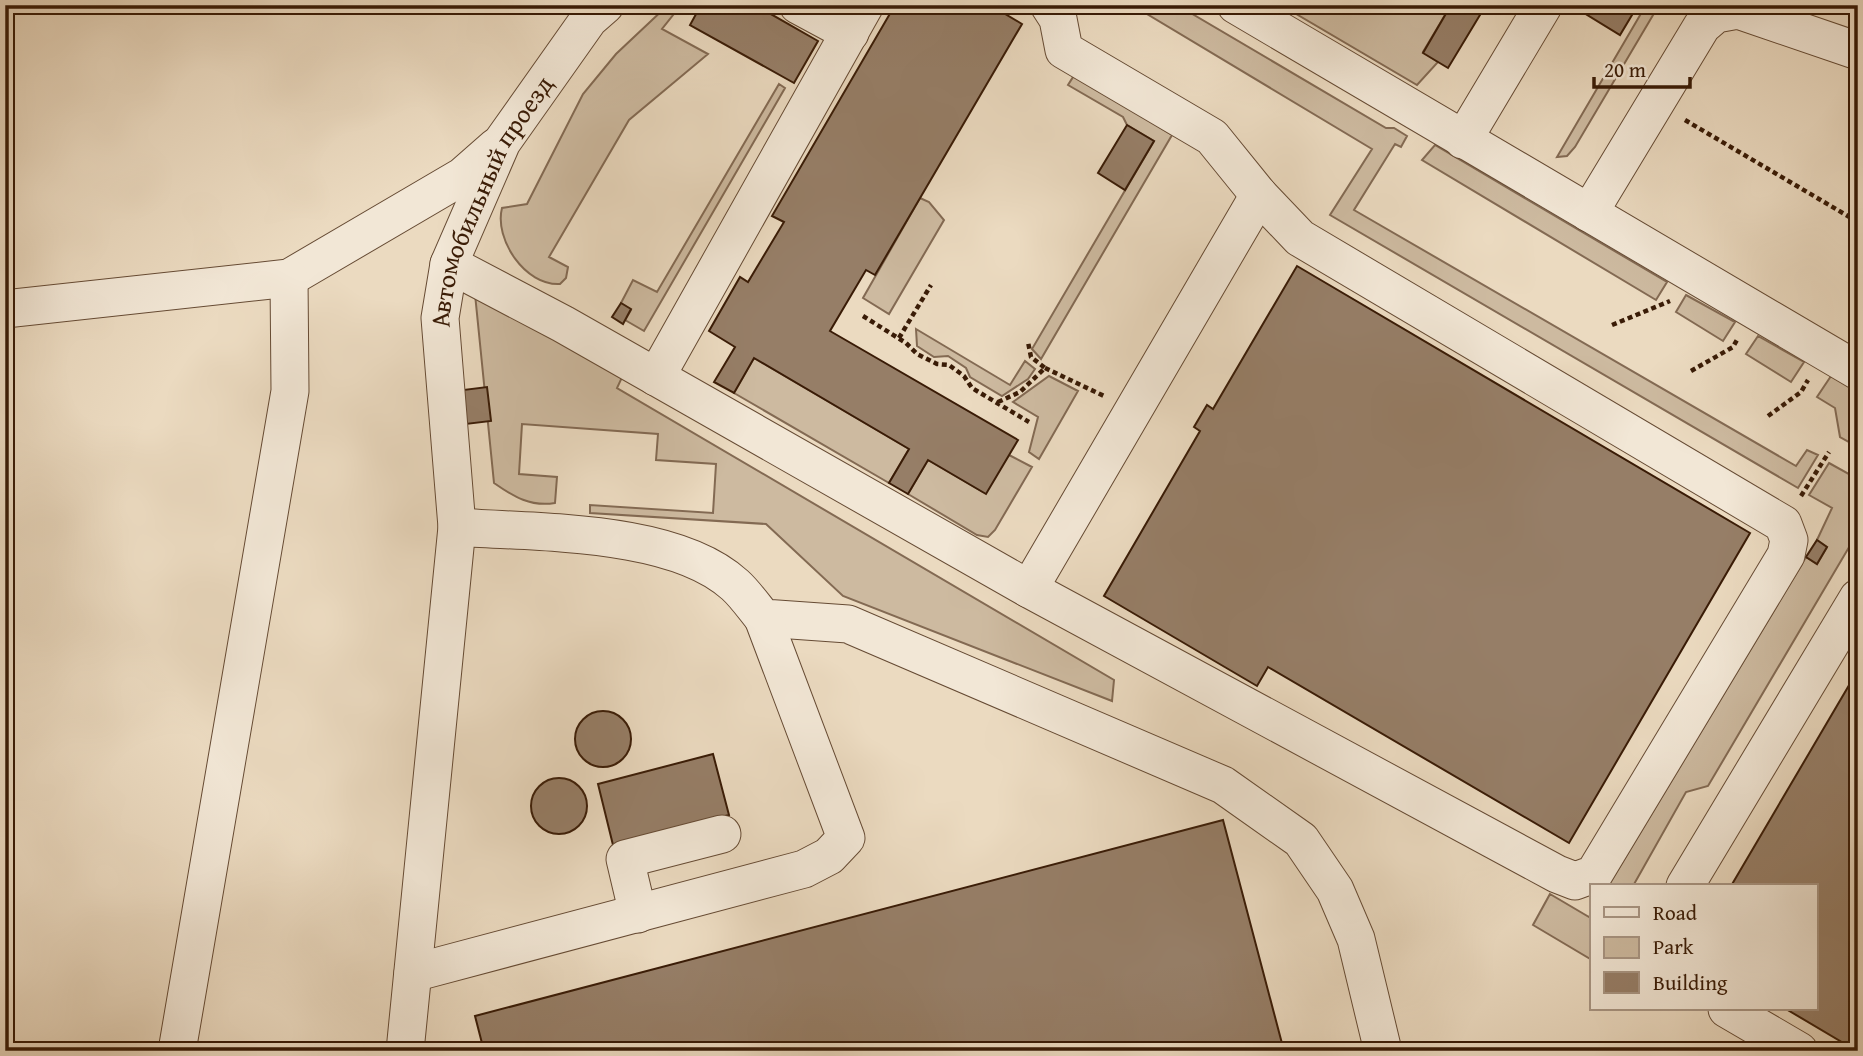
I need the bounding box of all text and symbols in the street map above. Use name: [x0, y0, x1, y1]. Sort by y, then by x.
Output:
scale bar: [1594, 46, 1690, 90]
text: 20 m: [1604, 54, 1646, 85]
street label: Автомобильный проезд: [420, 67, 562, 330]
legend: [1590, 884, 1818, 1010]
text: Road: [1653, 897, 1698, 928]
text: Park: [1653, 931, 1694, 962]
text: Building: [1653, 967, 1728, 998]

